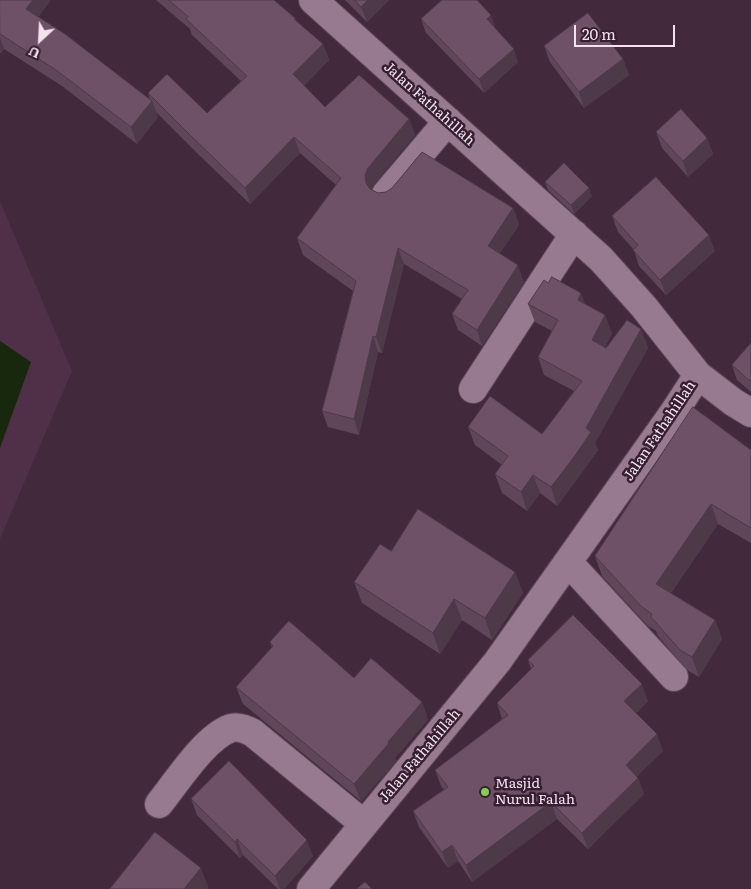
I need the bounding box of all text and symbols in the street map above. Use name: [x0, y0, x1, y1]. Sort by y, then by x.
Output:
north arrow: [15, 15, 65, 65]
scale bar: [576, 15, 677, 47]
text: 20 m: [582, 22, 616, 45]
text: U: [24, 42, 43, 65]
street label: Jalan Fathahillah: [380, 59, 478, 149]
street label: Jalan Fathahillah: [620, 378, 700, 484]
street label: Jalan Fathahillah: [376, 706, 464, 806]
place label: Masjid Nurul Falah: [495, 776, 575, 809]
marker: Masjid Nurul Falah: [479, 786, 491, 798]

